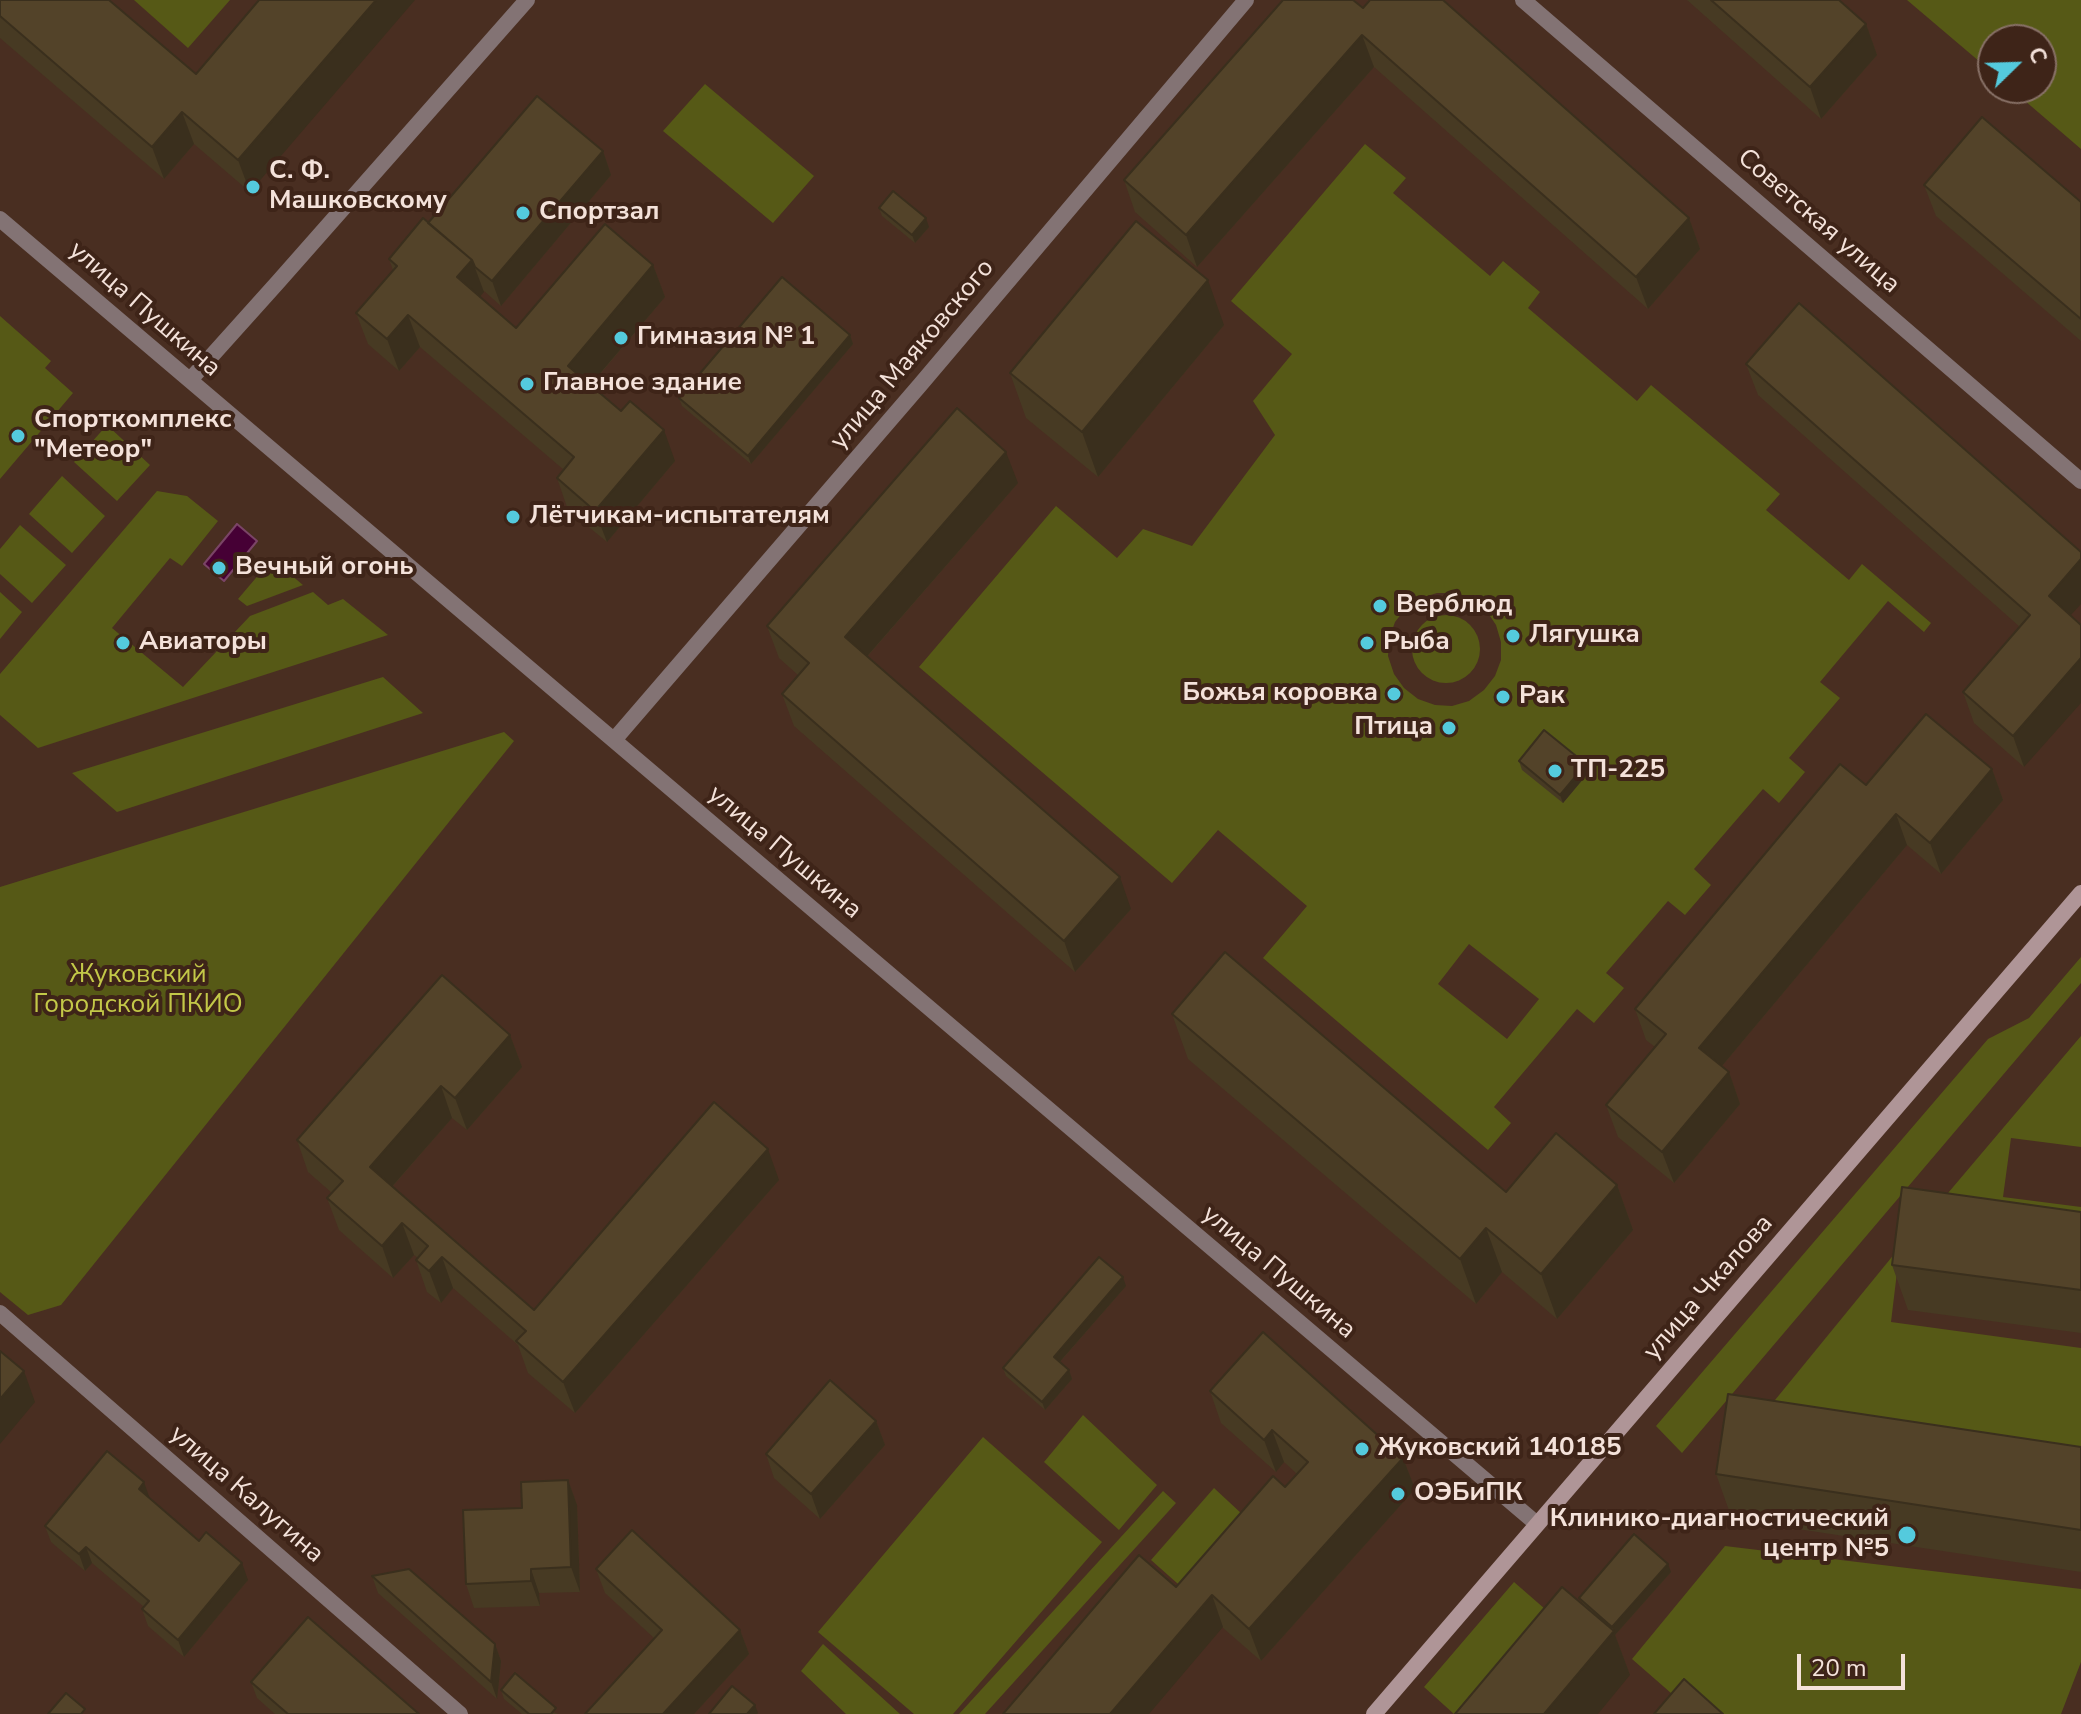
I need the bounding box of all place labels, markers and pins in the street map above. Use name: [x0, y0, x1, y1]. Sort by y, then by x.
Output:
place label: С. Ф. Машковскому: [269, 156, 447, 218]
marker: С. Ф. Машковскому: [244, 178, 262, 196]
place label: Спортзал: [539, 197, 660, 229]
marker: Спортзал: [514, 204, 532, 222]
place label: Гимназия № 1: [637, 322, 815, 354]
marker: Гимназия № 1: [612, 329, 630, 347]
place label: Главное здание: [543, 368, 742, 400]
marker: Главное здание: [518, 375, 536, 393]
place label: Спорткомплекс "Метеор": [34, 405, 232, 466]
marker: Спорткомплекс "Метеор": [9, 427, 27, 445]
place label: Лётчикам-испытателям: [529, 501, 830, 533]
marker: Лётчикам-испытателям: [504, 508, 522, 526]
place label: Вечный огонь: [235, 552, 414, 584]
marker: Вечный огонь: [210, 559, 228, 577]
place label: Верблюд: [1396, 590, 1512, 622]
marker: Верблюд: [1371, 597, 1389, 615]
place label: Лягушка: [1529, 620, 1640, 652]
place label: Авиаторы: [139, 627, 267, 659]
place label: Рыба: [1383, 627, 1450, 659]
marker: Лягушка: [1504, 627, 1522, 645]
marker: Авиаторы: [114, 634, 132, 652]
marker: Рыба: [1358, 634, 1376, 652]
place label: Божья коровка: [1182, 678, 1378, 710]
place label: Рак: [1519, 681, 1565, 713]
marker: Божья коровка: [1385, 685, 1403, 703]
marker: Рак: [1494, 688, 1512, 706]
place label: Птица: [1354, 712, 1433, 744]
marker: Птица: [1440, 719, 1458, 737]
place label: ТП-225: [1571, 755, 1665, 787]
marker: ТП-225: [1546, 762, 1564, 780]
place label: Жуковский 140185: [1378, 1433, 1622, 1465]
marker: Жуковский 140185: [1353, 1440, 1371, 1458]
place label: ОЭБиПК: [1414, 1478, 1523, 1510]
marker: ОЭБиПК: [1389, 1485, 1407, 1503]
place label: Клинико-диагностический центр №5: [1550, 1504, 1889, 1566]
marker: Клинико-диагностический центр №5: [1896, 1524, 1918, 1546]

